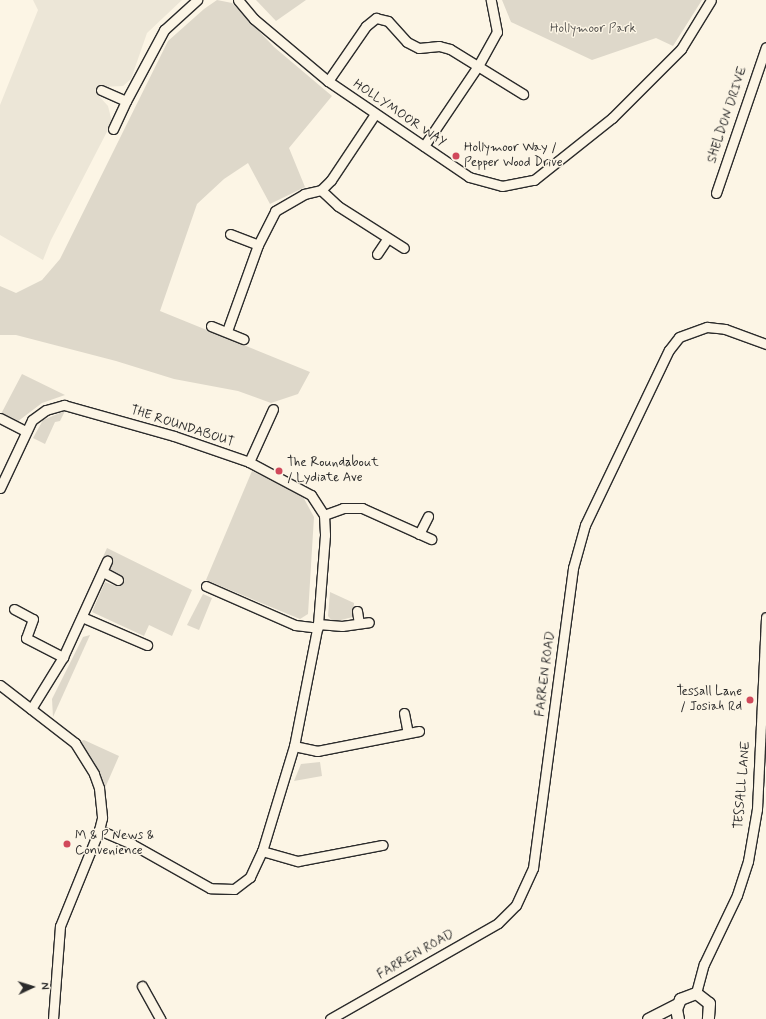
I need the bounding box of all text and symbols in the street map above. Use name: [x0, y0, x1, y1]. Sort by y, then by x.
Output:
park label: Hollymoor Park: [551, 21, 635, 37]
street label: SHELDON DRIVE: [705, 64, 751, 166]
street label: HOLLYMOOR WAY: [349, 77, 449, 151]
place label: Hollymoor Way / Pepper Wood Drive: [464, 141, 564, 172]
marker: Hollymoor Way / Pepper Wood Drive: [451, 151, 461, 161]
street label: THE ROUNDABOUT: [128, 403, 236, 451]
place label: The Roundabout / Lydiate Ave: [287, 456, 371, 487]
marker: The Roundabout / Lydiate Ave: [274, 466, 284, 476]
street label: FARREN ROAD: [533, 630, 559, 718]
place label: Tessall Lane / Josiah Rd: [675, 685, 742, 716]
marker: Tessall Lane / Josiah Rd: [745, 695, 755, 705]
street label: TESSALL LANE: [731, 740, 755, 830]
place label: M & P News & Convenience: [75, 829, 151, 860]
marker: M & P News & Convenience: [62, 839, 72, 849]
street label: FARREN ROAD: [375, 927, 457, 983]
north arrow: [12, 967, 52, 1007]
text: N: [37, 982, 51, 990]

